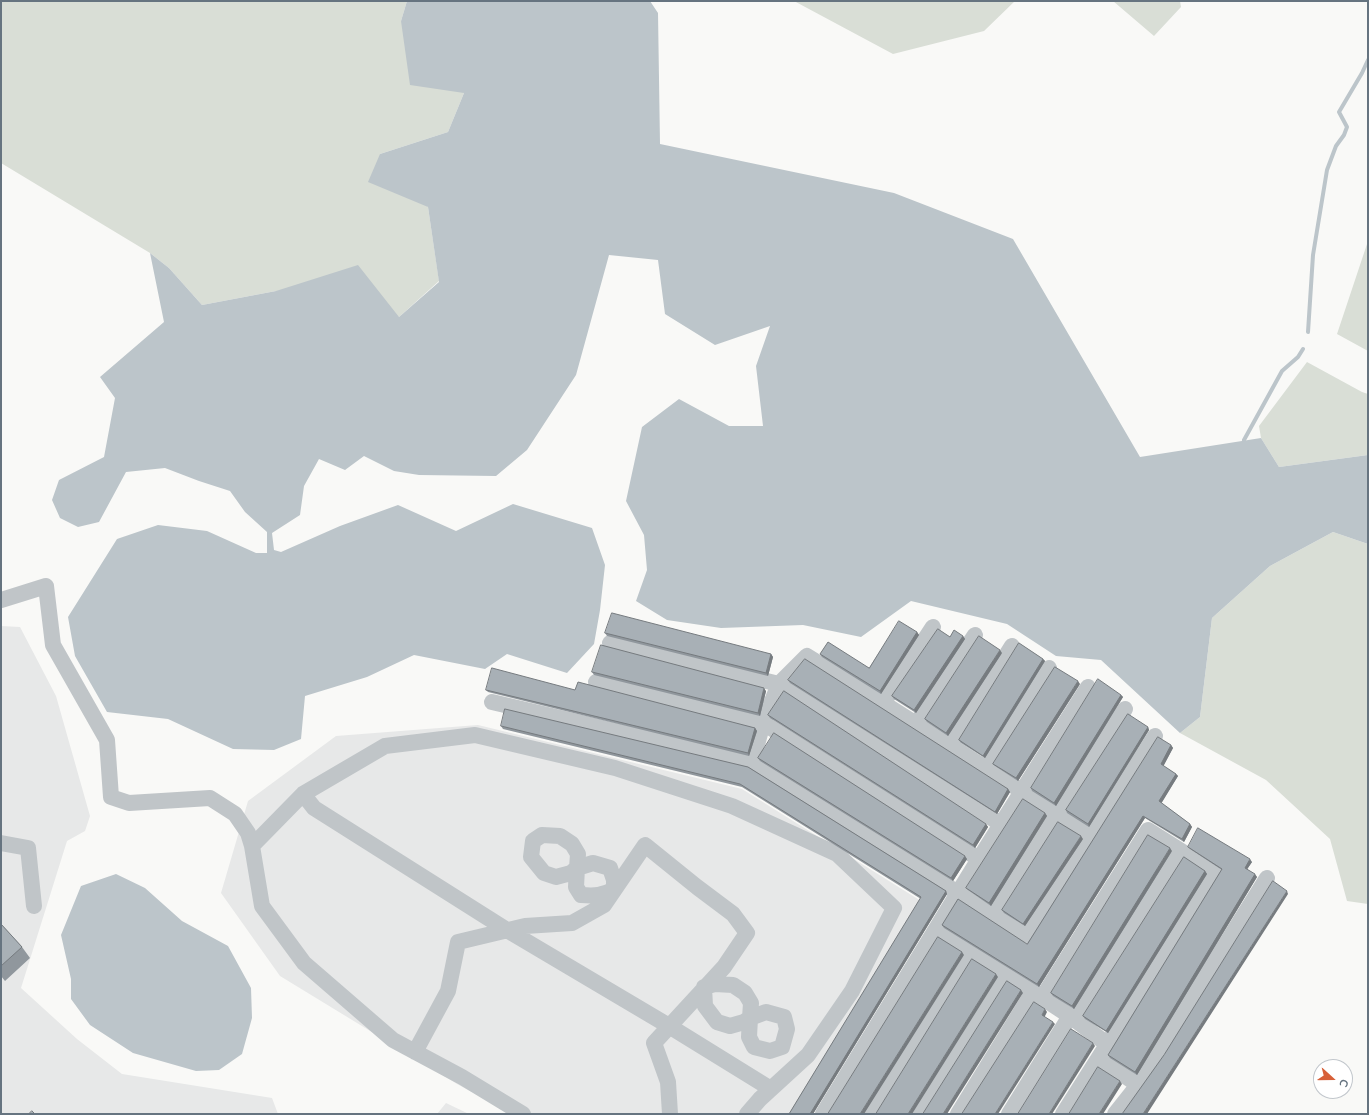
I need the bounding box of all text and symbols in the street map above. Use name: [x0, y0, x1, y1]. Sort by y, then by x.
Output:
north arrow: [1313, 1059, 1353, 1099]
text: С: [1335, 1077, 1352, 1089]

